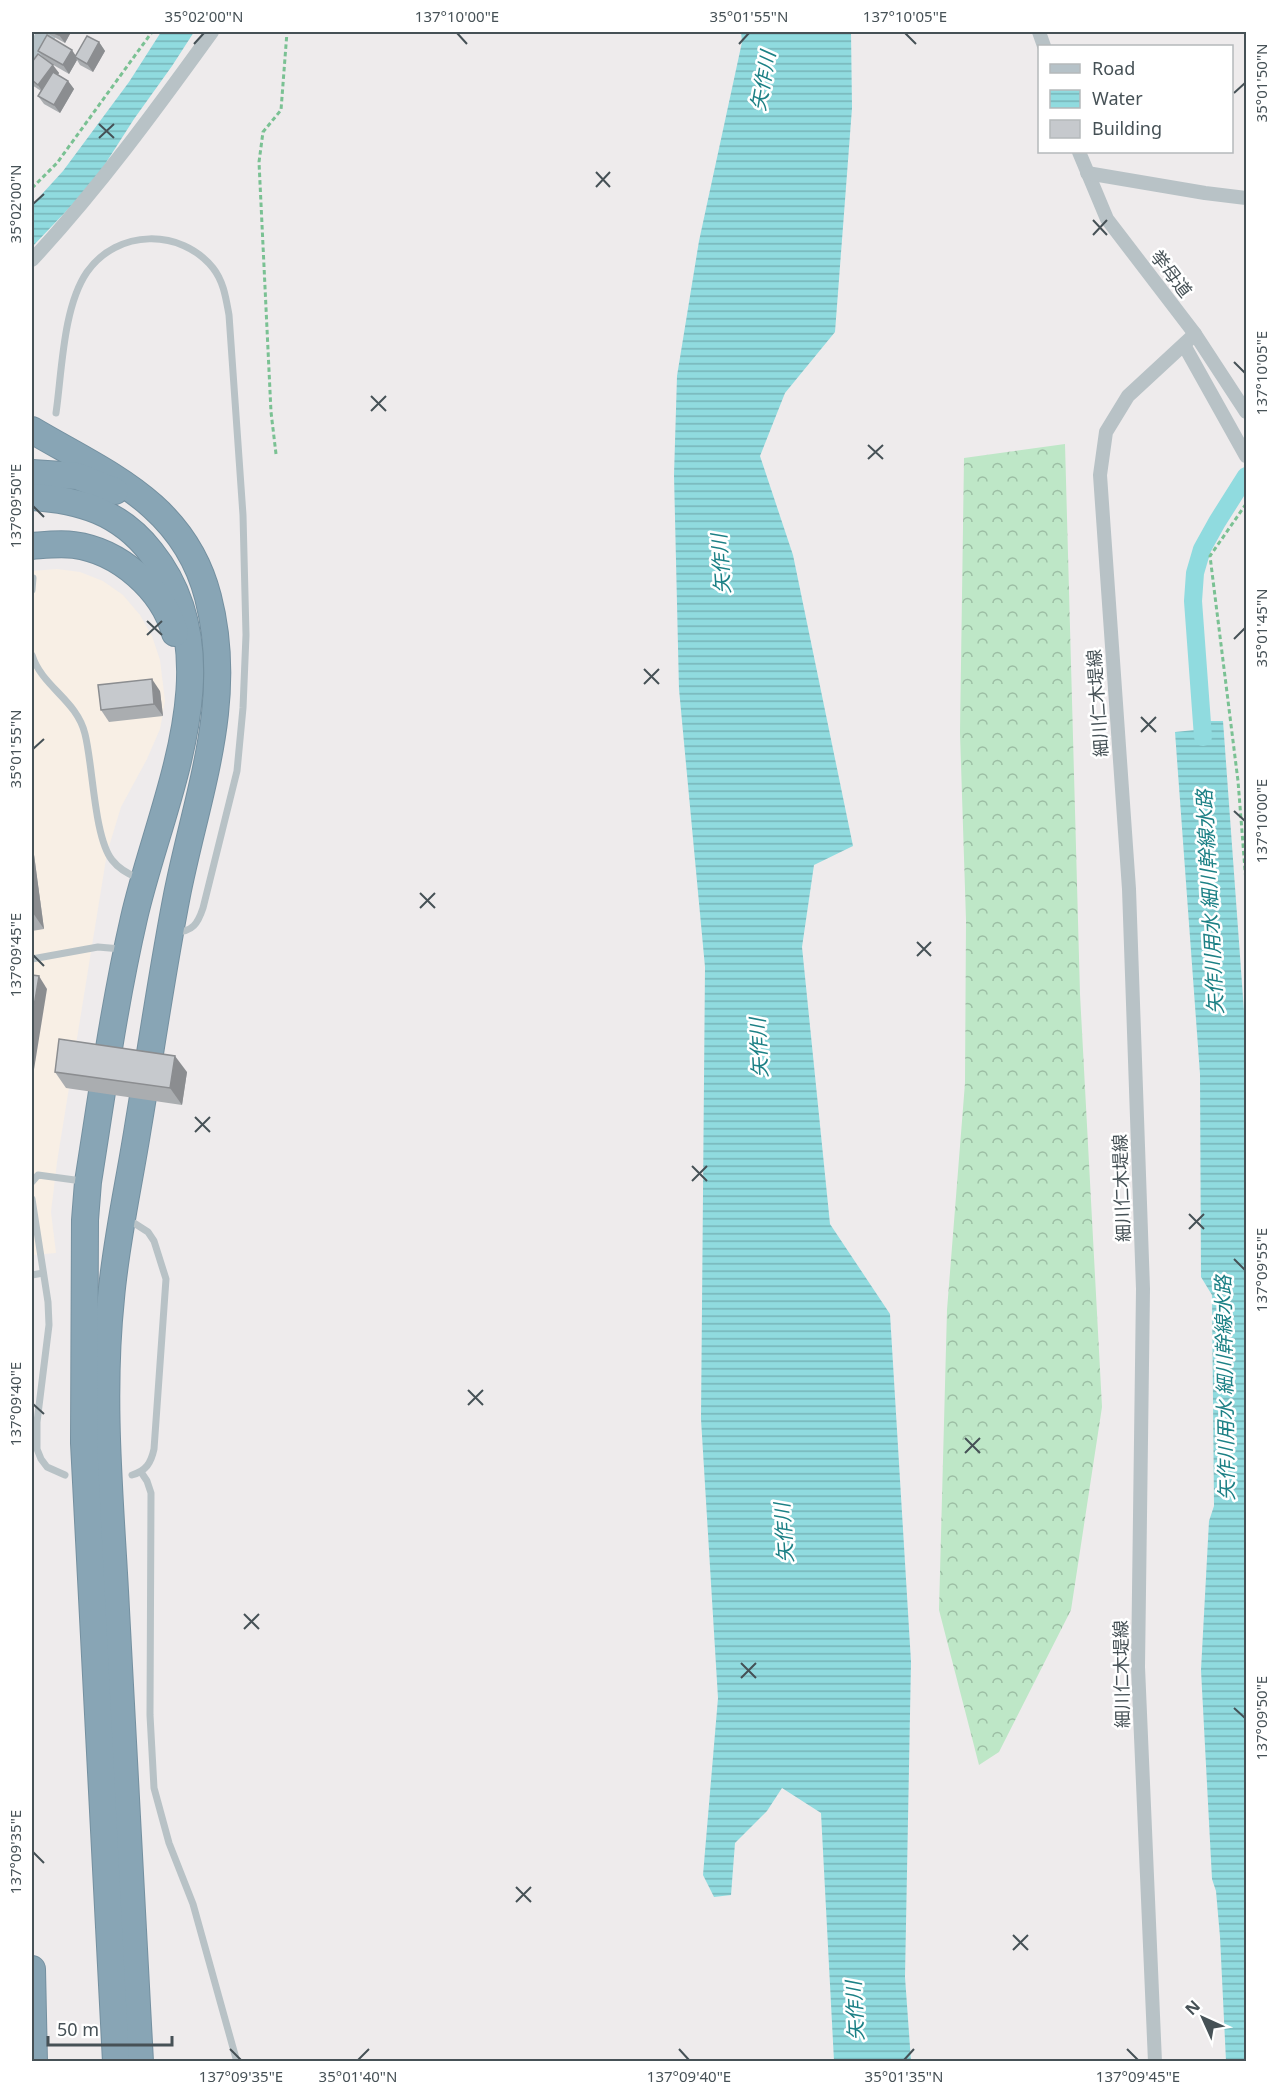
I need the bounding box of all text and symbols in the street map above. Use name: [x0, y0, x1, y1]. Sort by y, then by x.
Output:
text: 35°02'00"N: [165, 6, 243, 26]
text: 137°10'00"E: [415, 6, 499, 26]
text: 35°01'55"N: [710, 6, 788, 26]
text: 137°10'05"E: [863, 6, 947, 26]
text: 35°01'50"N: [1251, 44, 1271, 122]
legend: [1038, 45, 1233, 153]
water label: 矢作川: [744, 47, 781, 113]
text: Road: [1092, 56, 1135, 80]
text: Water: [1092, 86, 1143, 110]
text: Building: [1092, 116, 1162, 140]
text: 35°02'00"N: [5, 165, 25, 243]
street label: 挙母道: [1146, 245, 1198, 302]
text: 137°10'05"E: [1251, 331, 1271, 415]
text: 137°09'50"E: [5, 464, 25, 548]
water label: 矢作川: [705, 531, 736, 595]
text: 35°01'45"N: [1251, 589, 1271, 667]
street label: 細川仁木堤線: [1081, 648, 1113, 758]
text: 35°01'55"N: [5, 710, 25, 788]
text: 137°10'00"E: [1251, 779, 1271, 863]
water label: 矢作川用水 細川幹線水路: [1190, 787, 1229, 1015]
text: 137°09'45"E: [5, 913, 25, 997]
water label: 矢作川: [743, 1015, 774, 1079]
street label: 細川仁木堤線: [1107, 1134, 1135, 1242]
text: 137°09'55"E: [1251, 1228, 1271, 1312]
water label: 矢作川用水 細川幹線水路: [1209, 1273, 1240, 1501]
text: 137°09'40"E: [5, 1362, 25, 1446]
water label: 矢作川: [768, 1500, 799, 1564]
street label: 細川仁木堤線: [1108, 1620, 1134, 1728]
text: 137°09'50"E: [1251, 1676, 1271, 1760]
text: 137°09'35"E: [5, 1810, 25, 1894]
water label: 矢作川: [839, 1978, 870, 2042]
north arrow: [1173, 1988, 1233, 2048]
text: N: [1180, 1995, 1205, 2020]
scale bar: [48, 2009, 172, 2047]
text: 50 m: [57, 2017, 99, 2041]
text: 137°09'35"E: [199, 2066, 283, 2086]
text: 35°01'40"N: [319, 2066, 397, 2086]
text: 137°09'40"E: [647, 2066, 731, 2086]
text: 35°01'35"N: [865, 2066, 943, 2086]
text: 137°09'45"E: [1096, 2066, 1180, 2086]

